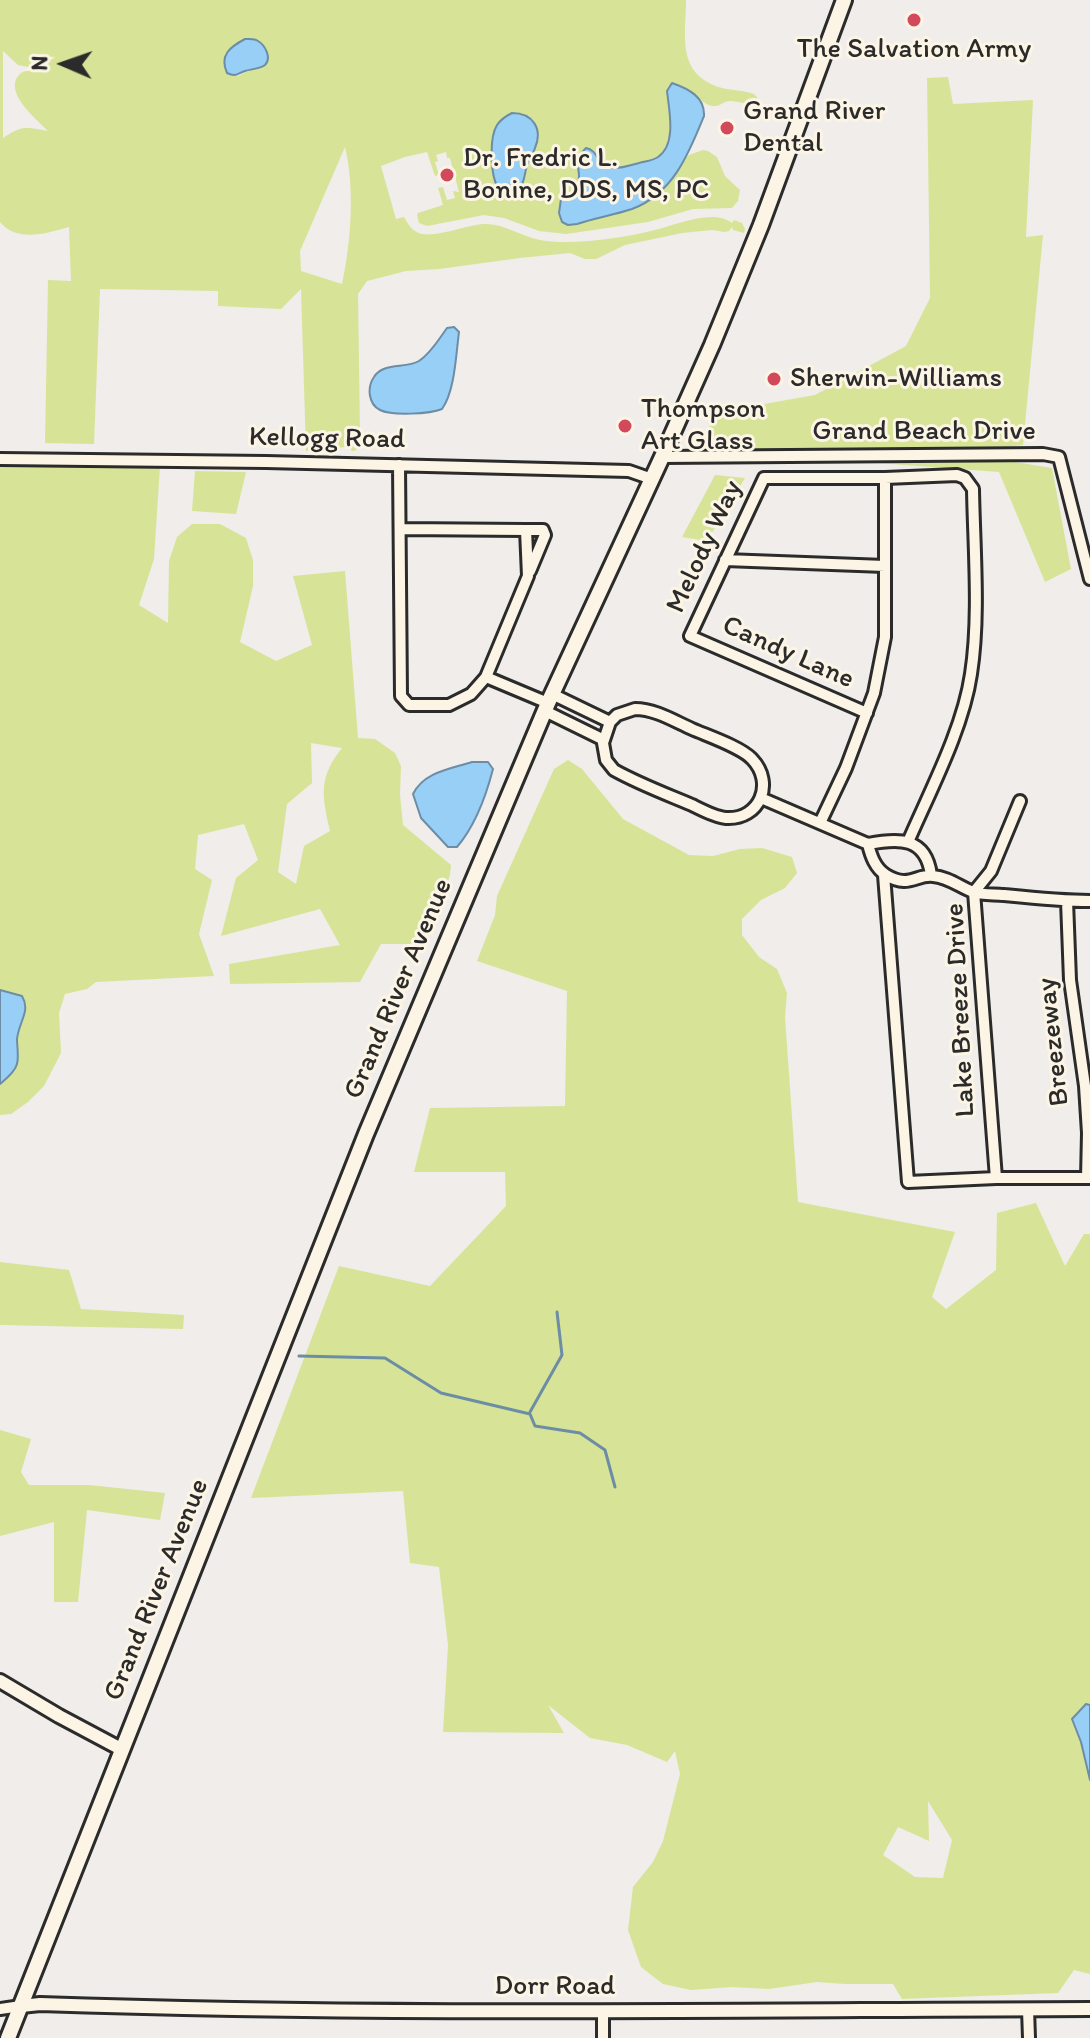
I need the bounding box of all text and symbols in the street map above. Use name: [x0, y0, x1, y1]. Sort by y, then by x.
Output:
marker: The Salvation Army: [905, 11, 923, 29]
north arrow: [24, 24, 104, 104]
place label: The Salvation Army: [797, 33, 1031, 67]
text: N: [26, 55, 53, 71]
place label: Grand River Dental: [743, 95, 885, 161]
marker: Grand River Dental: [718, 119, 736, 137]
place label: Dr. Fredric L. Bonine, DDS, MS, PC: [463, 142, 709, 208]
marker: Dr. Fredric L. Bonine, DDS, MS, PC: [438, 166, 456, 184]
place label: Sherwin-Williams: [790, 362, 1002, 396]
marker: Sherwin-Williams: [765, 370, 783, 388]
place label: Thompson Art Glass: [641, 393, 765, 459]
street label: Grand Beach Drive: [812, 415, 1036, 449]
marker: Thompson Art Glass: [616, 417, 634, 435]
street label: Kellogg Road: [248, 421, 406, 457]
street label: Melody Way: [660, 475, 750, 619]
street label: Candy Lane: [717, 609, 859, 697]
street label: Grand River Avenue: [337, 874, 461, 1104]
street label: Lake Breeze Drive: [939, 902, 983, 1118]
street label: Breezeway: [1031, 976, 1077, 1108]
street label: Grand River Avenue: [97, 1474, 217, 1706]
street label: Dorr Road: [494, 1970, 616, 2004]

